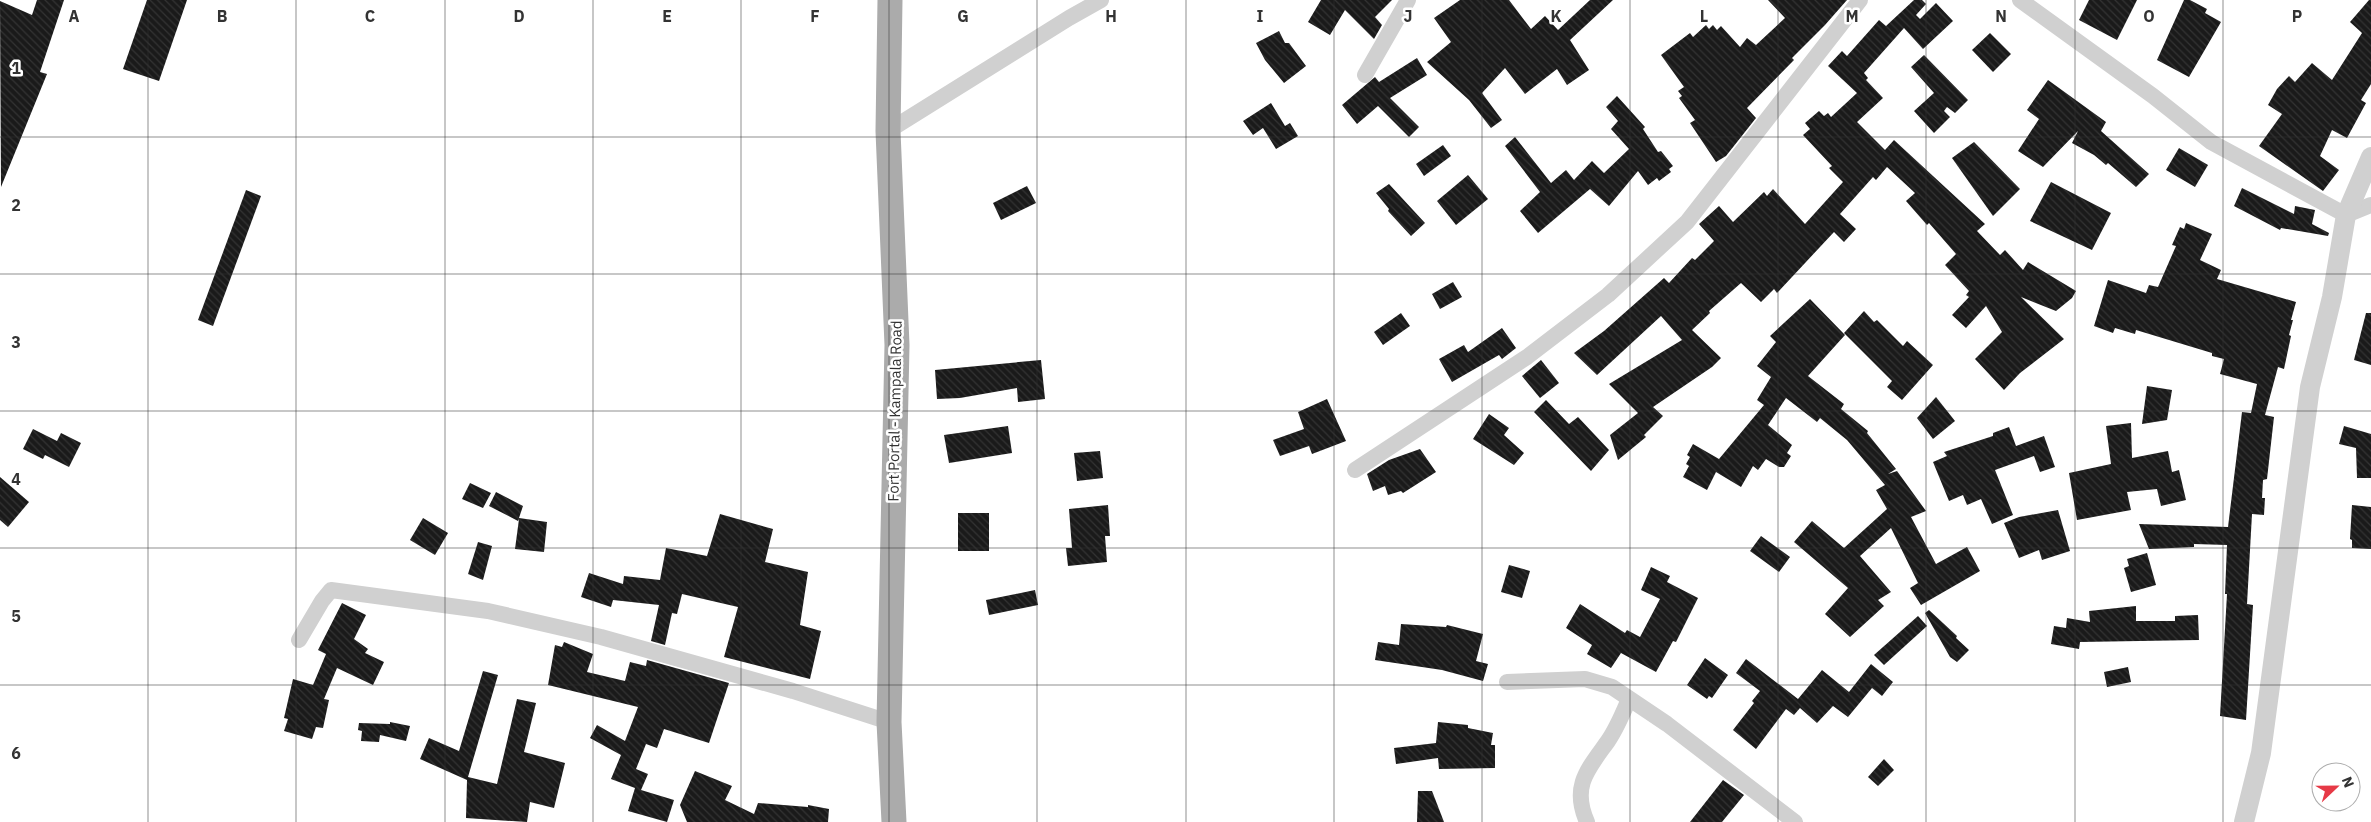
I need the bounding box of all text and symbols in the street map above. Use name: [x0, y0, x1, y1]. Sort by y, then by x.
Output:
text: A: [69, 6, 80, 26]
text: B: [217, 6, 228, 26]
text: C: [365, 6, 375, 26]
text: D: [513, 6, 525, 26]
text: E: [662, 6, 672, 26]
text: F: [810, 6, 820, 26]
text: G: [957, 6, 969, 26]
text: H: [1105, 6, 1117, 26]
text: I: [1257, 6, 1264, 26]
text: J: [1404, 6, 1412, 26]
text: K: [1550, 6, 1562, 26]
text: L: [1700, 6, 1708, 26]
text: M: [1845, 6, 1859, 26]
text: N: [1995, 6, 2007, 26]
text: O: [2143, 6, 2155, 26]
text: P: [2292, 6, 2302, 26]
text: 1: [11, 58, 21, 78]
text: 2: [11, 195, 21, 215]
street label: Fort Portal - Kampala Road: [883, 320, 906, 502]
text: 3: [11, 332, 21, 352]
text: 4: [11, 469, 21, 489]
text: 5: [11, 606, 21, 626]
text: 6: [11, 743, 21, 763]
north arrow: [2311, 762, 2361, 812]
text: N: [2338, 774, 2358, 790]

